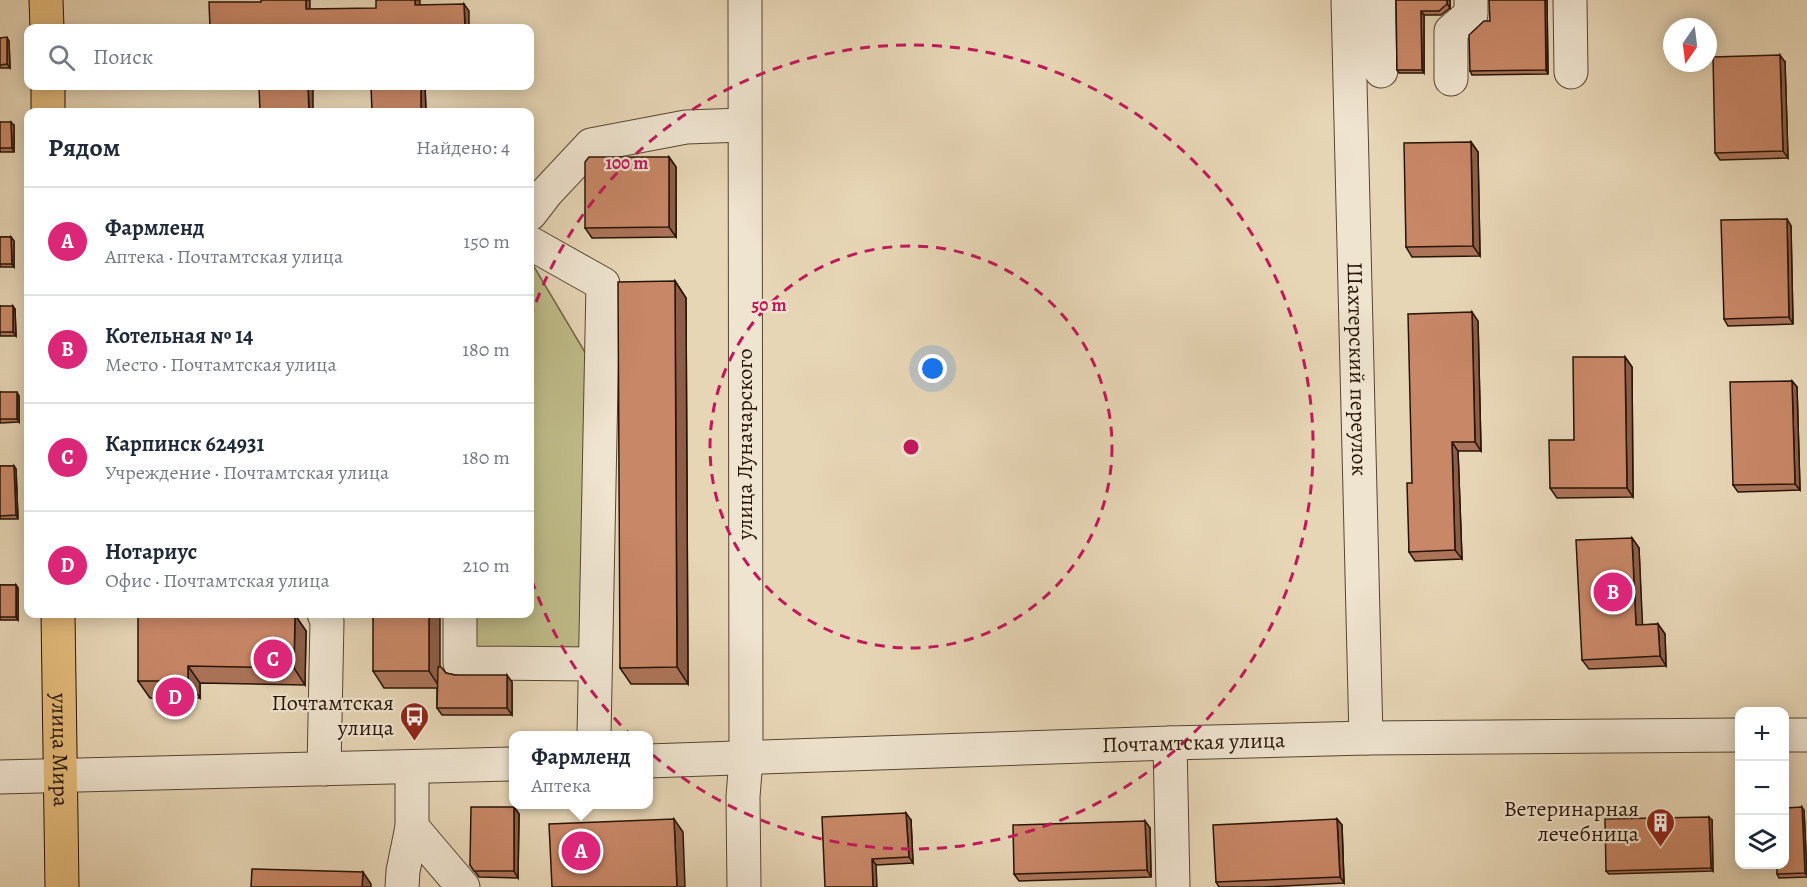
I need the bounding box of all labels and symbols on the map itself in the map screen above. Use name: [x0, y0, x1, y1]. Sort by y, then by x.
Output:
north arrow: [1663, 18, 1717, 72]
text: 100 m: [606, 151, 648, 175]
street label: Шахтерский переулок: [1339, 261, 1375, 476]
text: 50 m: [752, 293, 786, 317]
street label: улица Луначарского: [730, 348, 760, 541]
your location: [918, 354, 947, 383]
centre of rings: [901, 437, 921, 457]
pin: B: [1594, 570, 1632, 614]
pin: C: [254, 636, 292, 682]
pin: D: [156, 674, 195, 720]
place label: Почтамтская улица: [271, 688, 395, 743]
street label: улица Мира: [44, 692, 76, 808]
bus stop icon: Почтамтская улица: [399, 700, 431, 742]
street label: Почтамтская улица: [1102, 725, 1286, 760]
place label: Ветеринарная лечебница: [1504, 794, 1640, 849]
building icon: Ветеринарная лечебница: [1644, 806, 1676, 848]
pin: A: [562, 828, 600, 874]

